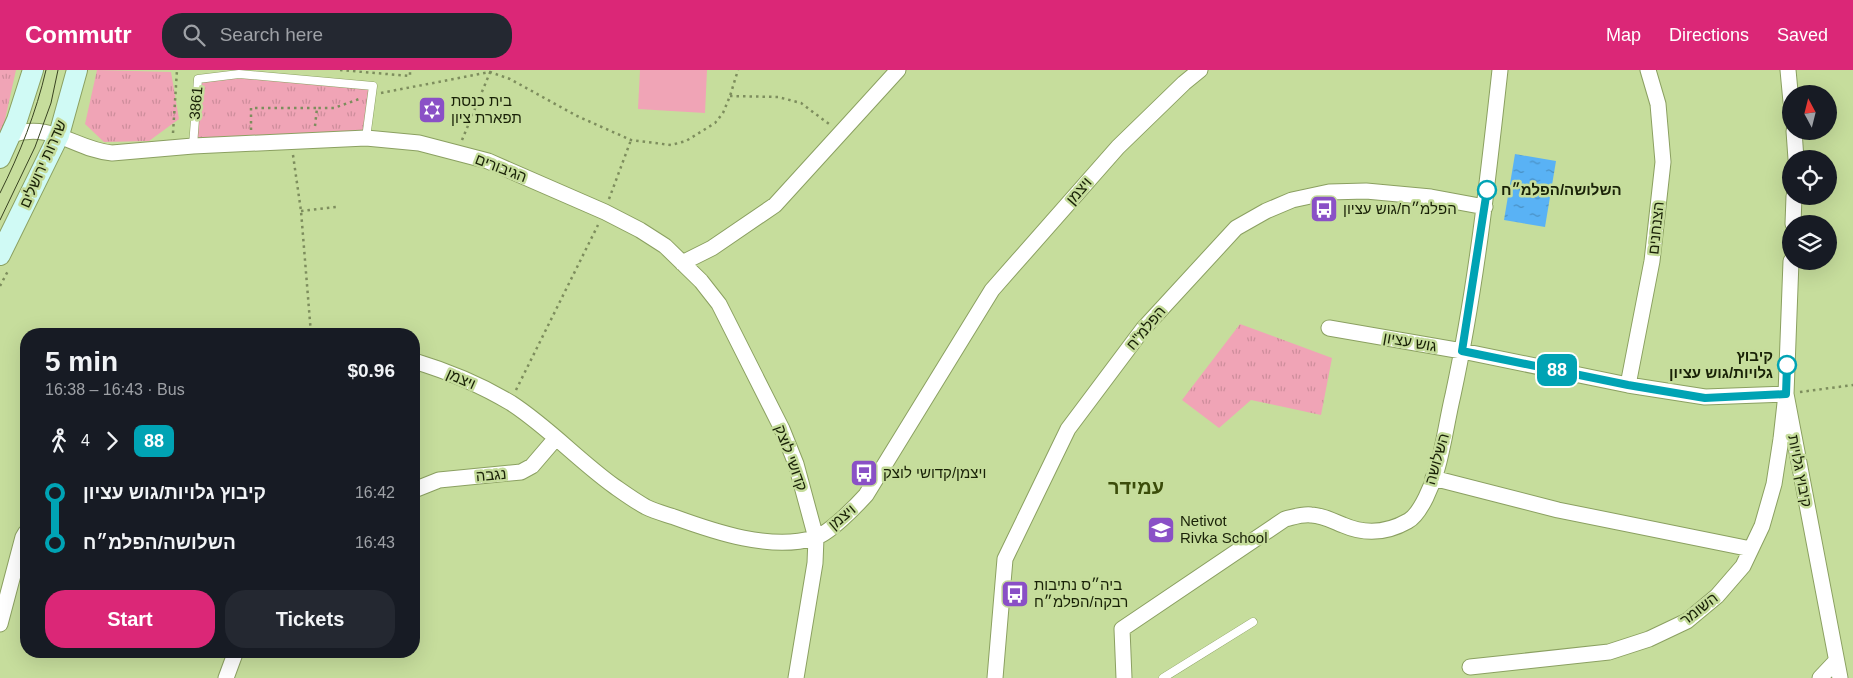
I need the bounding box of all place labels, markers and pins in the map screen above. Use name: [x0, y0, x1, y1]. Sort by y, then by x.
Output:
place label: בית כנסת תפארת ציון: [451, 92, 522, 126]
synagogue icon: בית כנסת תפארת ציון: [417, 95, 447, 125]
marker: השלושה/הפלמ״ח: [1477, 180, 1497, 200]
place label: השלושה/הפלמ״ח: [1501, 181, 1622, 198]
bus stop icon: הפלמ״ח/גוש עציון: [1309, 194, 1339, 224]
place label: הפלמ״ח/גוש עציון: [1343, 200, 1457, 217]
place label: קיבוץ גלויות/גוש עציון: [1669, 347, 1773, 381]
marker: קיבוץ גלויות/גוש עציון: [1777, 355, 1797, 375]
bus stop icon: ויצמן/קדושי לוצק: [849, 458, 879, 488]
place label: ויצמן/קדושי לוצק: [883, 464, 986, 481]
place label: Netivot Rivka School: [1180, 512, 1268, 546]
school or university icon: Netivot Rivka School: [1146, 515, 1176, 545]
place label: ביה״ס נתיבות רבקה/הפלמ״ח: [1034, 576, 1128, 610]
bus stop icon: ביה״ס נתיבות רבקה/הפלמ״ח: [1000, 579, 1030, 609]

